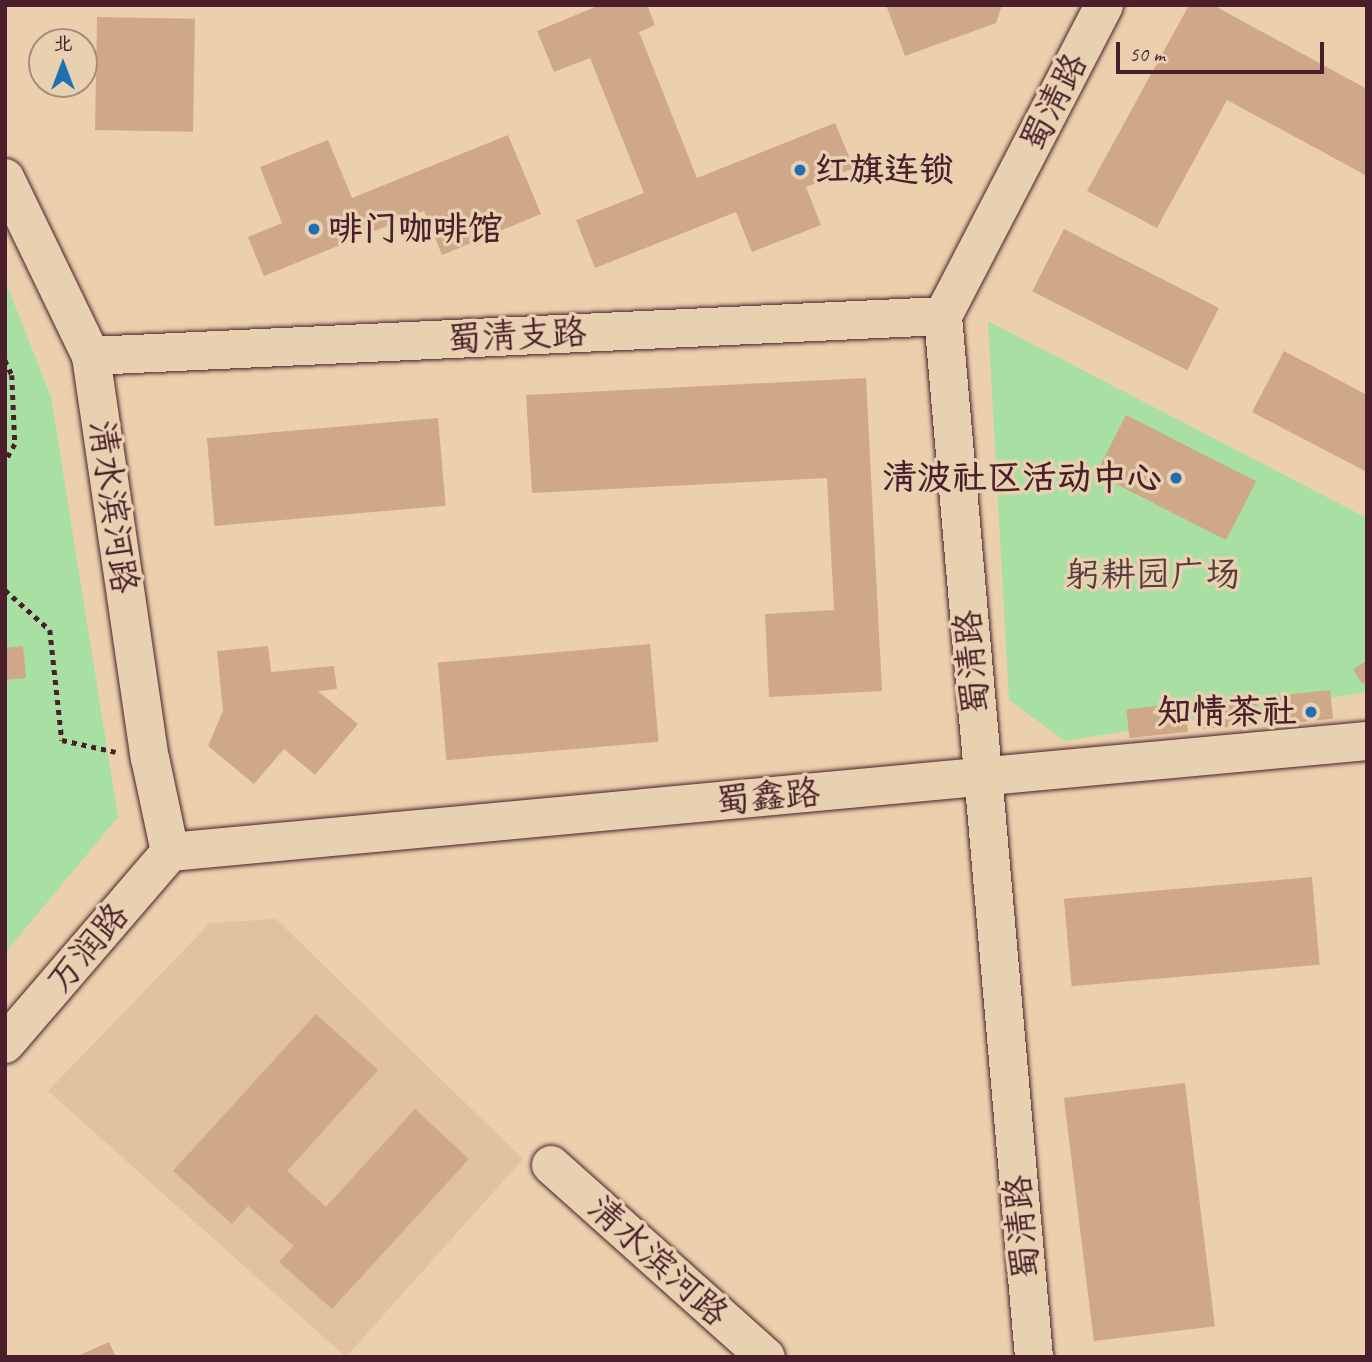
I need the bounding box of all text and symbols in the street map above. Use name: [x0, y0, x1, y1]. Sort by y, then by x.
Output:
north arrow: [28, 28, 98, 98]
scale bar: [1120, 28, 1328, 72]
text: 北: [53, 32, 73, 56]
text: 50 m: [1129, 41, 1165, 67]
street label: 蜀清路: [1011, 46, 1097, 158]
place label: 红旗连锁: [814, 149, 954, 191]
marker: 红旗连锁: [792, 162, 808, 178]
place label: 啡门咖啡馆: [328, 208, 503, 250]
marker: 啡门咖啡馆: [306, 221, 322, 237]
street label: 蜀清支路: [446, 311, 588, 361]
street label: 清水滨河路: [80, 417, 146, 597]
place label: 清波社区活动中心: [882, 457, 1162, 499]
marker: 清波社区活动中心: [1168, 470, 1184, 486]
park label: 躬耕园广场: [1066, 554, 1240, 596]
street label: 蜀清路: [947, 608, 997, 716]
place label: 知情茶社: [1157, 691, 1297, 733]
marker: 知情茶社: [1303, 704, 1319, 720]
street label: 蜀鑫路: [714, 772, 822, 822]
street label: 万润路: [38, 894, 138, 1002]
street label: 蜀清路: [997, 1173, 1047, 1281]
street label: 清水滨河路: [579, 1187, 737, 1335]

